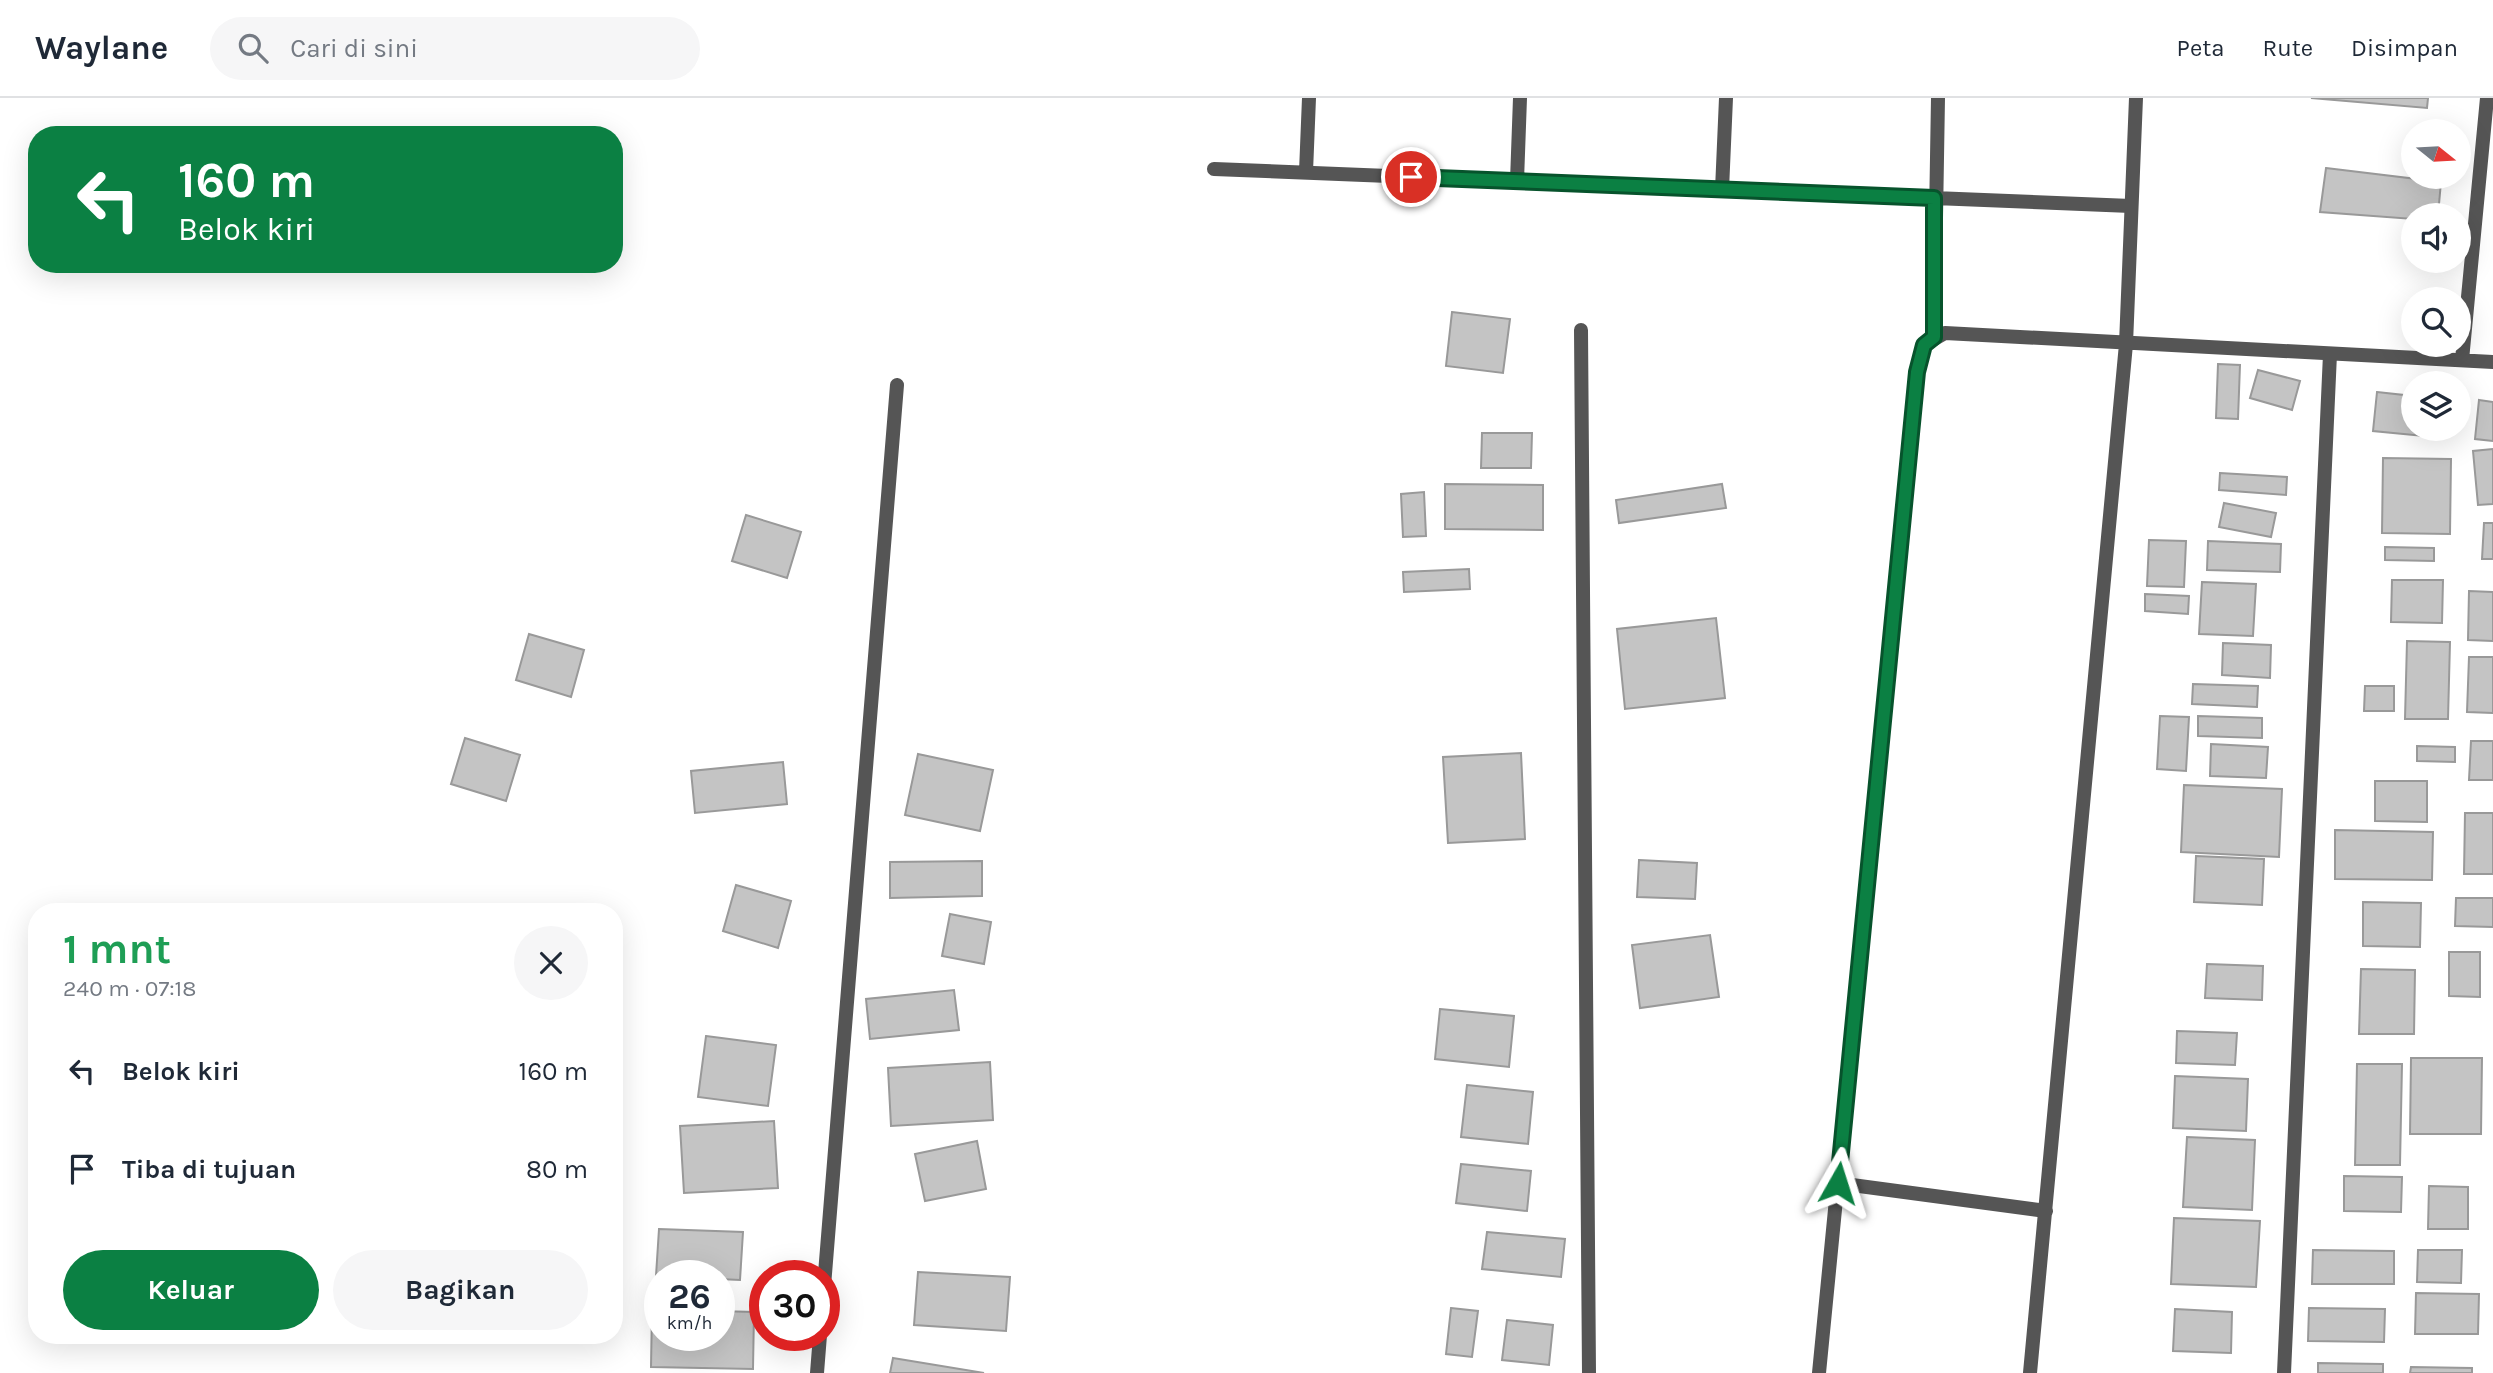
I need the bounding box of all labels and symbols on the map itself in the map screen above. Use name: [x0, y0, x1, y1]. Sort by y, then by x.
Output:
north arrow: [2401, 119, 2471, 189]
pin: [1381, 147, 1441, 207]
position arrow: [1801, 1146, 1875, 1220]
speed limit sign: 30: [749, 1260, 840, 1351]

